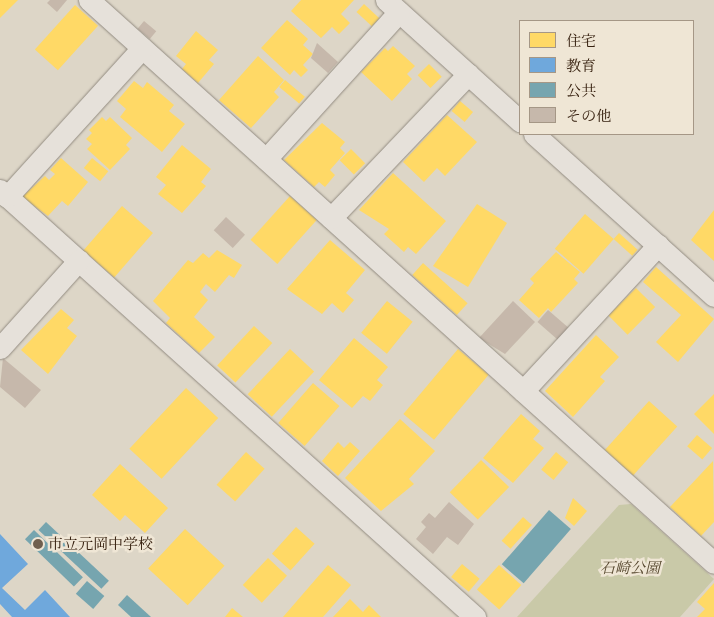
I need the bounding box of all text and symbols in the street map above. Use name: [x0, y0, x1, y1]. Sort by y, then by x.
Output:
legend: [519, 20, 694, 135]
text: 住宅: [566, 31, 596, 50]
text: 教育: [566, 56, 596, 75]
text: 公共: [566, 81, 596, 100]
text: その他: [566, 106, 611, 125]
place label: 市立元岡中学校: [48, 535, 153, 553]
marker: 市立元岡中学校: [32, 538, 44, 550]
park label: 石崎公園: [600, 559, 660, 577]

